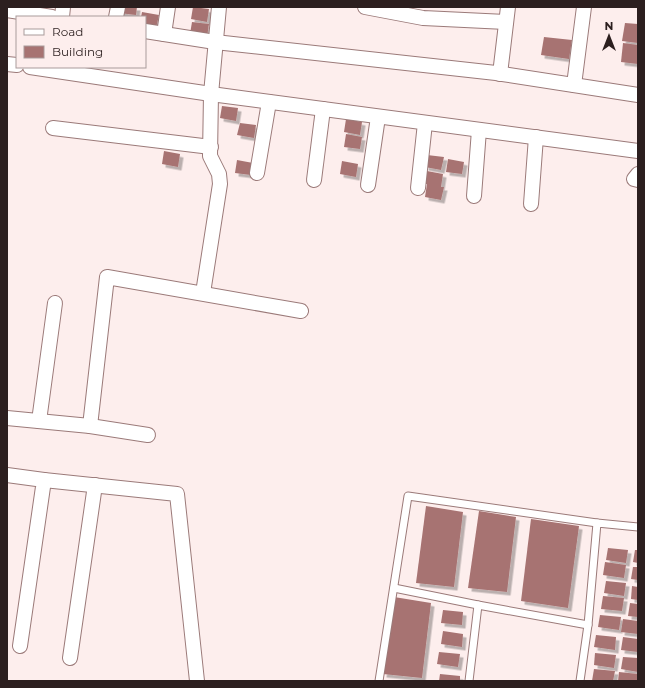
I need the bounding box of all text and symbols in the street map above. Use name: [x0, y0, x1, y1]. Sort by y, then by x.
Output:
legend: [16, 16, 146, 68]
north arrow: [589, 16, 629, 56]
text: N: [605, 19, 613, 33]
text: Road: [52, 24, 83, 39]
text: Building: [52, 44, 103, 59]

